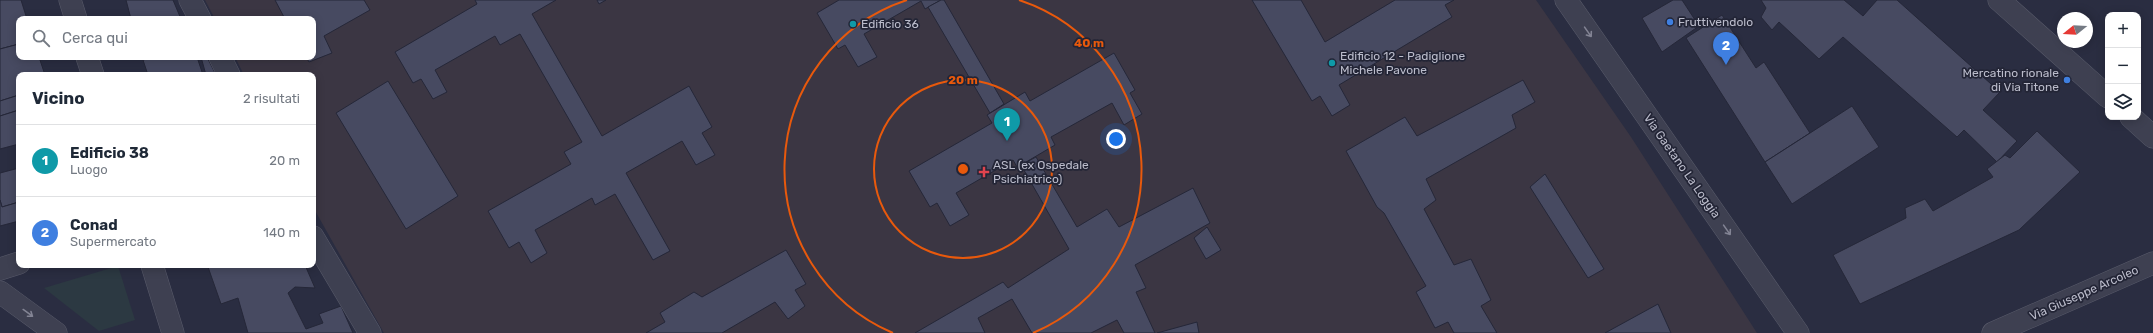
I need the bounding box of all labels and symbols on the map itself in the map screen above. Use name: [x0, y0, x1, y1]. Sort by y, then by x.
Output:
north arrow: [2057, 12, 2093, 48]
place label: Fruttivendolo: [1678, 15, 1753, 29]
place label: Edificio 36: [861, 17, 919, 31]
marker: Fruttivendolo: [1665, 17, 1675, 27]
marker: Edificio 36: [848, 19, 858, 29]
one-way arrow: [1584, 26, 1592, 37]
pin: 2: [1713, 32, 1739, 65]
text: 40 m: [1074, 36, 1104, 50]
place label: Edificio 12 - Padiglione Michele Pavone: [1340, 49, 1465, 77]
marker: Edificio 12 - Padiglione Michele Pavone: [1327, 58, 1337, 68]
place label: Mercatino rionale di Via Titone: [1963, 66, 2059, 94]
text: 20 m: [948, 73, 978, 87]
marker: Mercatino rionale di Via Titone: [2062, 75, 2072, 85]
pin: 1: [994, 108, 1020, 141]
street label: Via Gaetano La Loggia: [1641, 111, 1723, 221]
your location: [1106, 129, 1126, 149]
place label: ASL (ex Ospedale Psichiatrico): [993, 158, 1089, 186]
centre of rings: [956, 162, 970, 176]
marker: ASL (ex Ospedale Psichiatrico): [978, 166, 990, 178]
one-way arrow: [1723, 225, 1731, 236]
street label: Via Giuseppe Arcoleo: [2027, 263, 2141, 323]
one-way arrow: [23, 308, 34, 317]

